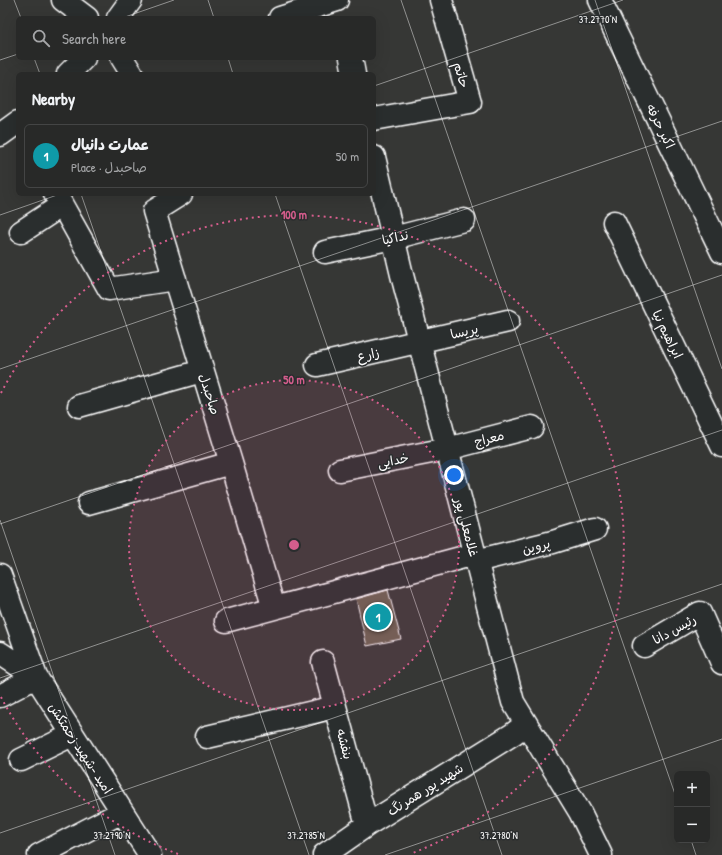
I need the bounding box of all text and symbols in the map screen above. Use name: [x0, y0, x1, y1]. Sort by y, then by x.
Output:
text: 37.2770°N: [579, 13, 617, 26]
search box: [16, 16, 376, 60]
icon: search: [30, 27, 52, 49]
text: Search here: [62, 28, 126, 49]
street label: حاتم: [448, 60, 474, 91]
text: Nearby: [32, 87, 75, 110]
street label: اکبر حرفه: [642, 101, 680, 151]
text: عمارت دانیال: [71, 134, 150, 155]
text: 1: [44, 147, 48, 165]
text: 50 m: [336, 147, 359, 165]
text: Place · صاحبدل: [71, 158, 147, 176]
text: 100 m: [281, 206, 307, 223]
street label: نداکیا: [380, 225, 410, 249]
street label: ابراهیم نیا: [647, 307, 687, 362]
street label: پریسا: [448, 319, 480, 343]
street label: زارع: [355, 343, 381, 366]
street label: صاحبدل: [195, 371, 225, 417]
text: 50 m: [283, 371, 305, 388]
street label: معراج: [472, 426, 506, 451]
street label: خدایی: [376, 448, 410, 473]
your location: [444, 465, 464, 485]
street label: غلامعلی پور: [449, 495, 484, 559]
street label: پروین: [520, 534, 552, 558]
centre of rings: [287, 538, 301, 552]
pin: 1: [365, 602, 391, 632]
street label: رئیس دانا: [649, 610, 699, 648]
street label: امید -شهید زحمتکش: [45, 699, 117, 797]
street label: بنفشه: [332, 727, 358, 761]
street label: شهید پور همرنگ: [384, 758, 466, 820]
map controls: [674, 771, 710, 843]
button: +: [674, 771, 710, 807]
button: −: [674, 807, 710, 843]
text: 37.2790°N: [94, 829, 131, 842]
text: 37.2785°N: [287, 829, 325, 842]
text: 37.2780°N: [480, 829, 518, 842]

